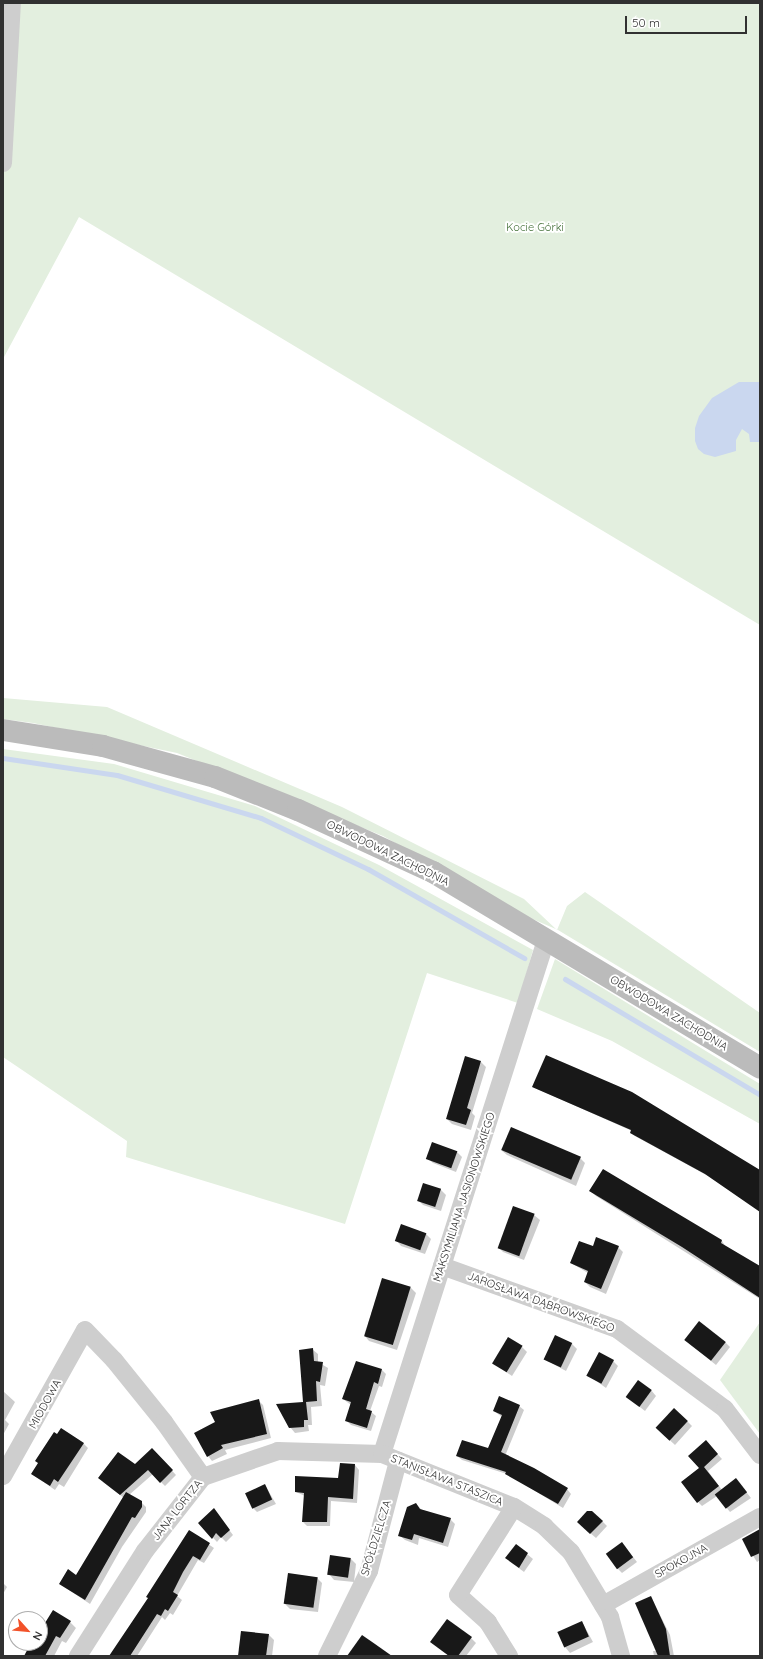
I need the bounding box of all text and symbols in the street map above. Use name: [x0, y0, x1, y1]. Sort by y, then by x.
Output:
scale bar: [627, 8, 749, 34]
text: 50 m: [632, 15, 660, 30]
park label: Kocie Górki: [506, 220, 564, 234]
street label: OBWODOWA ZACHODNIA: [325, 818, 451, 888]
street label: OBWODOWA ZACHODNIA: [608, 973, 730, 1053]
street label: MAKSYMILIANA JASIONOWSKIEGO: [430, 1111, 498, 1283]
street label: JAROSŁAWA DĄBROWSKIEGO: [466, 1269, 616, 1335]
street label: MIODOWA: [26, 1377, 64, 1431]
street label: STANISŁAWA STASZICA: [389, 1451, 505, 1509]
street label: JANA LORTZA: [149, 1477, 205, 1543]
street label: SPÓŁDZIELCZA: [358, 1499, 394, 1577]
street label: SPOKOJNA: [652, 1541, 710, 1581]
north arrow: [8, 1611, 48, 1651]
text: N: [30, 1629, 46, 1643]

